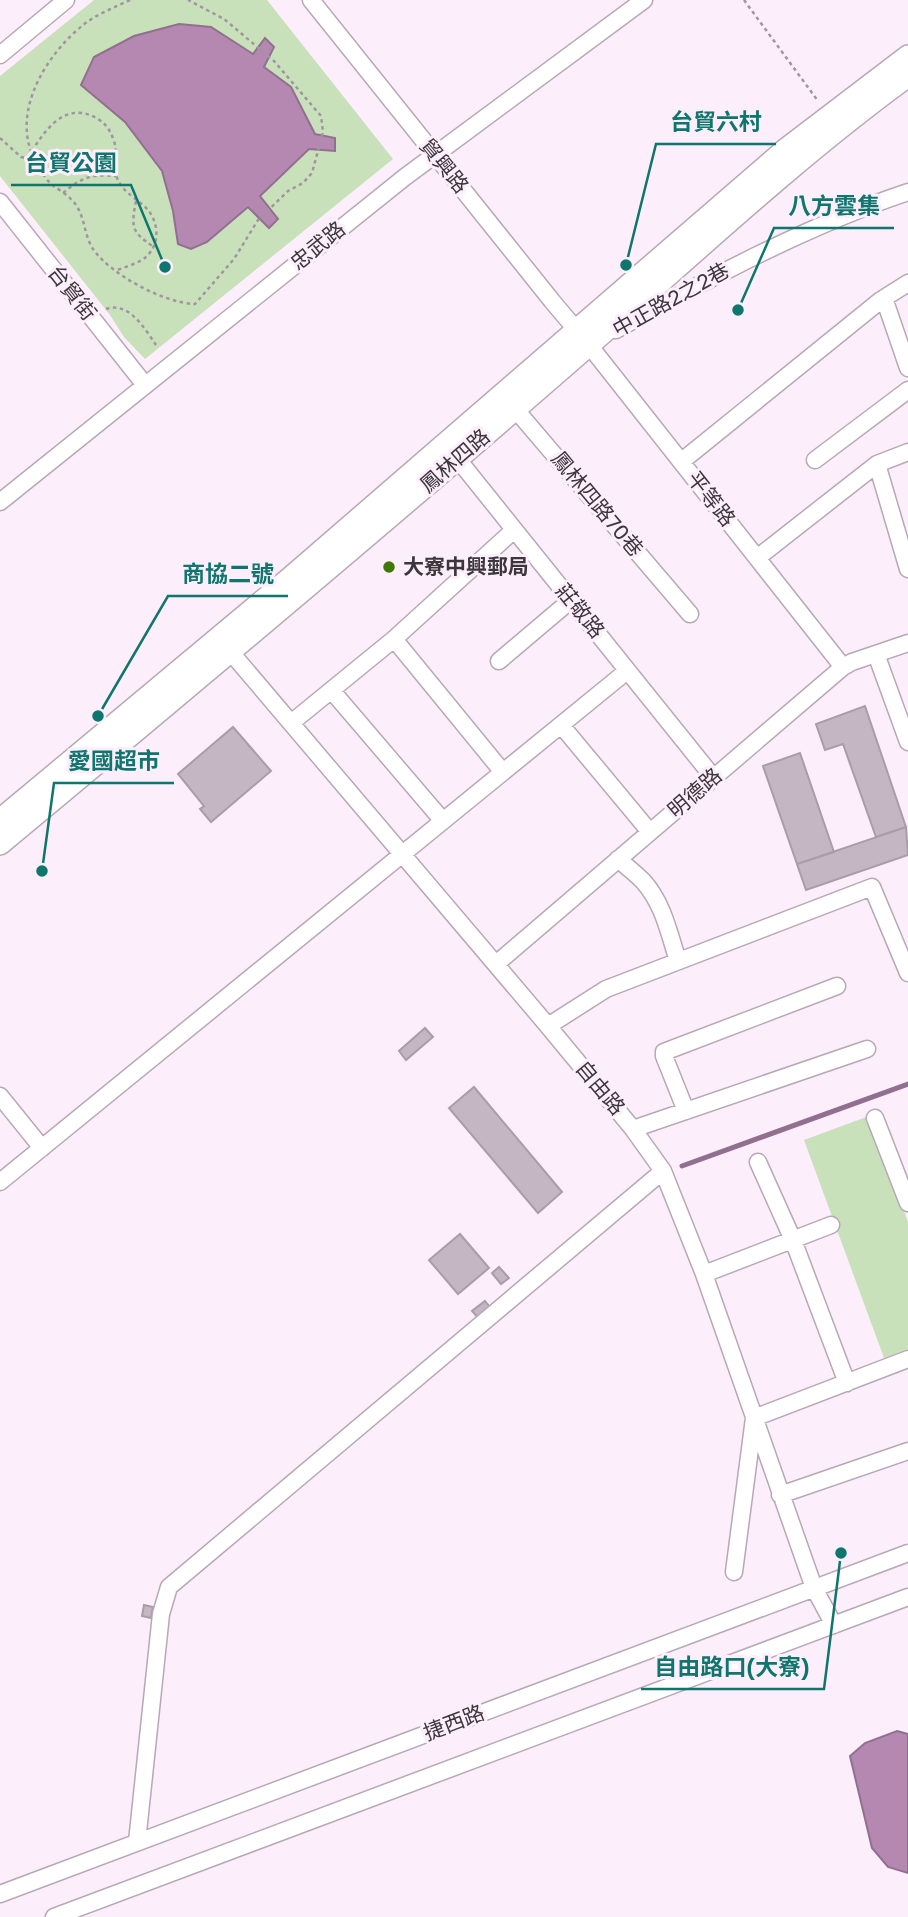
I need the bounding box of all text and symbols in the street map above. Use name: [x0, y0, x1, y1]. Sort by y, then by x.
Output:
callout: 台貿六村: [656, 100, 776, 144]
text: 台貿六村: [670, 107, 762, 135]
street label: 貿興路: [415, 133, 475, 198]
callout: 台貿公園: [11, 141, 131, 185]
text: 台貿公園: [25, 148, 117, 176]
callout: 八方雲集: [774, 184, 894, 228]
text: 八方雲集: [788, 191, 880, 219]
street label: 忠武路: [285, 215, 350, 275]
street label: 中正路2之2巷: [608, 256, 733, 342]
street label: 台貿街: [43, 260, 102, 325]
street label: 鳳林四路: [414, 423, 495, 498]
street label: 鳳林四路70巷: [546, 446, 649, 561]
street label: 平等路: [682, 466, 741, 531]
callout: 商協二號: [168, 552, 288, 596]
place label: 大寮中興郵局: [403, 553, 529, 579]
text: 商協二號: [182, 559, 274, 587]
marker: 大寮中興郵局: [381, 559, 397, 575]
street label: 莊敬路: [551, 578, 611, 643]
callout: 愛國超市: [54, 739, 174, 783]
text: 愛國超市: [68, 746, 160, 774]
street label: 明德路: [662, 762, 727, 823]
street label: 自由路: [571, 1055, 631, 1120]
callout: 自由路口(大寮): [641, 1645, 824, 1689]
text: 自由路口(大寮): [654, 1652, 810, 1680]
street label: 捷西路: [420, 1699, 488, 1745]

